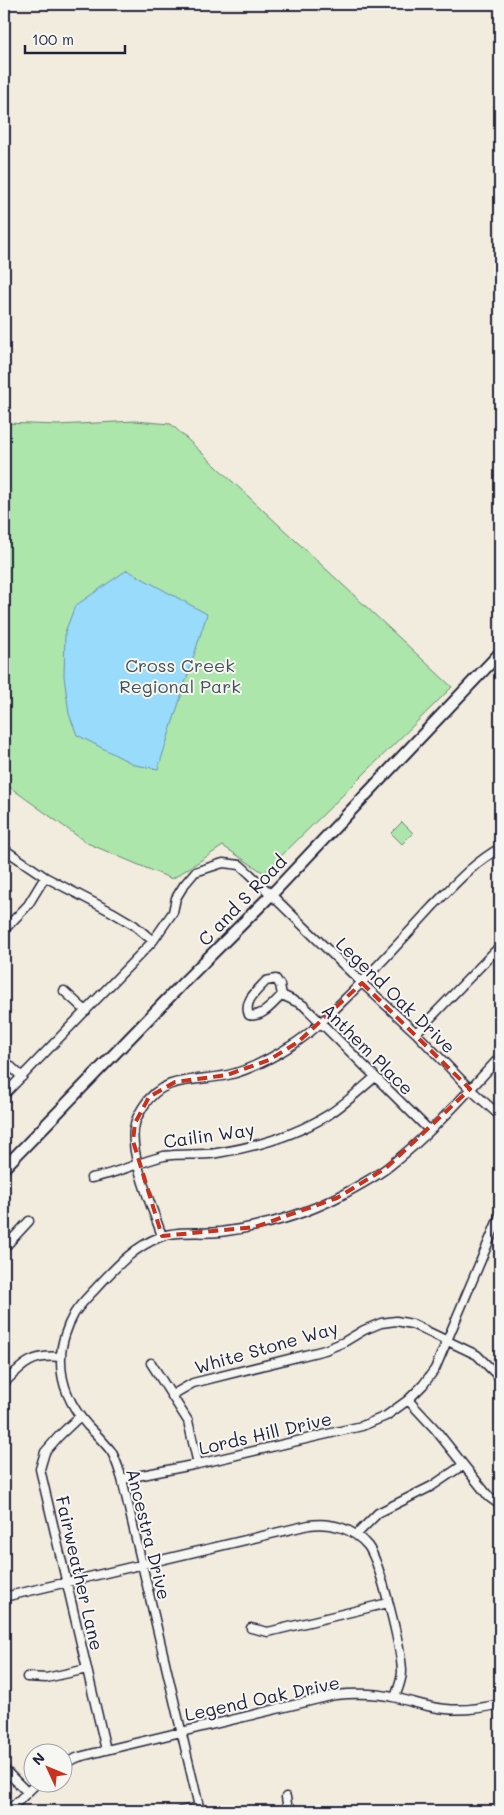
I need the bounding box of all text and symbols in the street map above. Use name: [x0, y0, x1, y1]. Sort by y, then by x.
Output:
scale bar: [25, 22, 125, 54]
text: 100 m: [32, 29, 74, 49]
park label: Cross Creek Regional Park: [119, 653, 241, 698]
street label: C and S Road: [192, 849, 292, 951]
street label: Legend Oak Drive: [331, 932, 461, 1058]
street label: Anthem Place: [317, 998, 419, 1100]
street label: Cailin Way: [162, 1117, 256, 1153]
street label: White Stone Way: [191, 1315, 341, 1379]
street label: Lords Hill Drive: [196, 1406, 334, 1460]
street label: Ancestra Drive: [121, 1466, 177, 1602]
street label: Fairweather Lane: [51, 1493, 109, 1653]
street label: Legend Oak Drive: [182, 1670, 342, 1726]
north arrow: [22, 1742, 72, 1792]
text: N: [28, 1748, 49, 1769]

